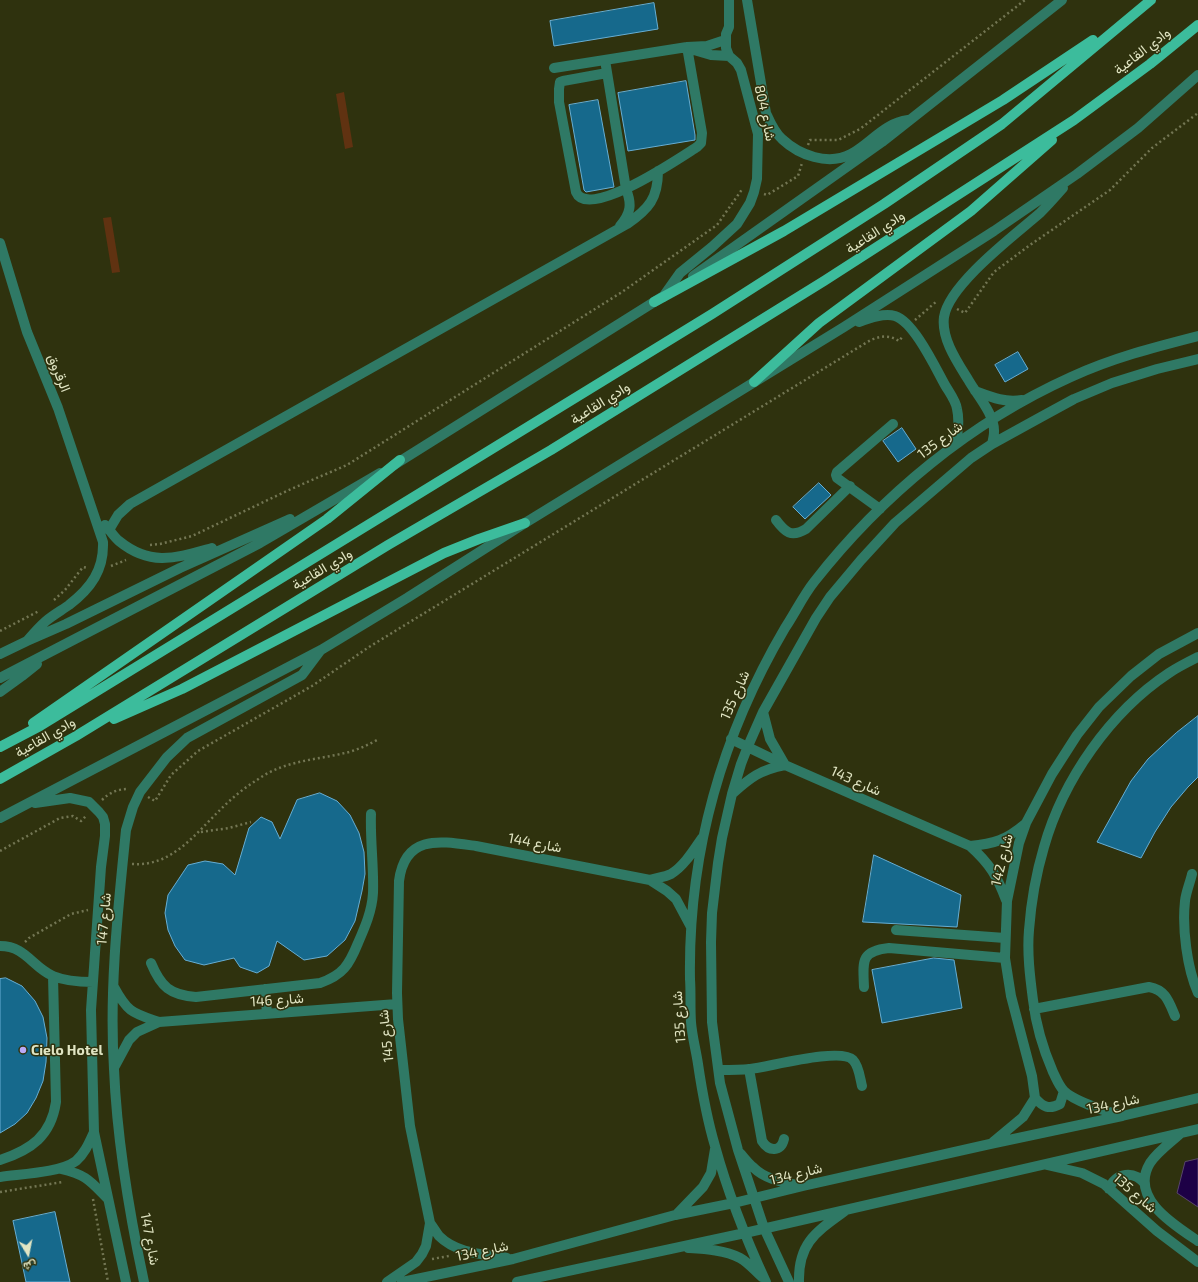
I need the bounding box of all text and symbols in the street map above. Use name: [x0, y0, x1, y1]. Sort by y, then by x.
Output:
street label: وادي القاعية: [1111, 24, 1173, 78]
street label: شارع 804: [751, 83, 779, 143]
street label: وادي القاعية: [842, 207, 908, 257]
street label: الرقروق: [44, 352, 74, 394]
street label: وادي القاعية: [567, 378, 633, 428]
street label: شارع 135: [914, 418, 966, 462]
street label: وادي القاعية: [289, 545, 355, 593]
street label: شارع 135: [717, 668, 753, 722]
street label: وادي القاعية: [12, 713, 78, 761]
street label: شارع 143: [828, 762, 884, 800]
street label: شارع 144: [507, 830, 563, 856]
street label: شارع 142: [987, 832, 1017, 888]
street label: شارع 147: [93, 892, 115, 946]
street label: شارع 146: [250, 990, 304, 1010]
street label: شارع 135: [669, 990, 689, 1044]
street label: شارع 145: [375, 1009, 397, 1063]
place label: Cielo Hotel: [31, 1042, 103, 1058]
marker: Cielo Hotel: [18, 1045, 28, 1055]
street label: شارع 134: [1085, 1090, 1141, 1118]
street label: شارع 134: [768, 1159, 824, 1189]
street label: شارع 135: [1110, 1170, 1160, 1216]
street label: شارع 147: [137, 1212, 163, 1266]
north arrow: [8, 1234, 48, 1274]
street label: شارع 134: [454, 1237, 510, 1265]
text: ش: [23, 1259, 38, 1274]

